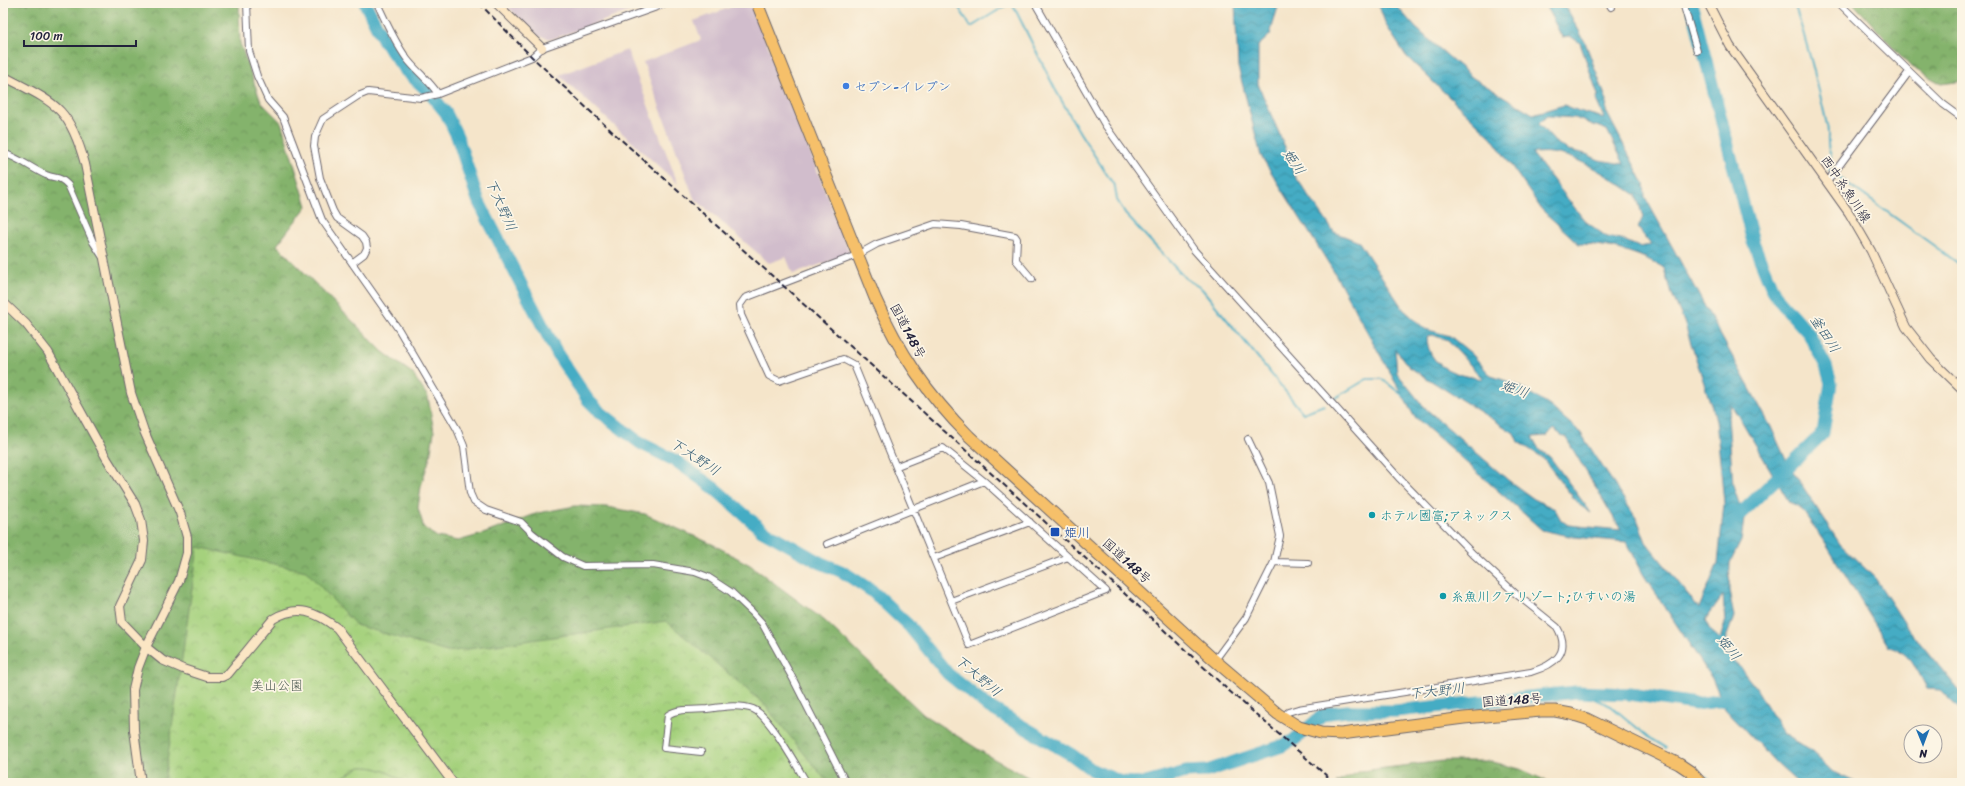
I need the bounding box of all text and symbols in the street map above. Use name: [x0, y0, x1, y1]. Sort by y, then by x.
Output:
scale bar: [24, 22, 136, 48]
text: 100 m: [30, 25, 63, 47]
place label: セブン-イレブン: [854, 75, 951, 98]
marker: セブン-イレブン: [841, 81, 851, 91]
water label: 姫川: [1276, 143, 1312, 181]
street label: 西中糸魚川線: [1815, 150, 1878, 229]
water label: 下大野川: [478, 174, 524, 236]
street label: 国道148号: [884, 299, 932, 363]
water label: 釜田川: [1803, 310, 1847, 358]
water label: 姫川: [1498, 372, 1532, 406]
water label: 下大野川: [665, 431, 725, 483]
place label: ホテル國富;アネックス: [1380, 504, 1513, 527]
marker: ホテル國富;アネックス: [1367, 510, 1377, 520]
place label: 姫川: [1064, 521, 1090, 544]
marker: 姫川: [1049, 526, 1061, 538]
street label: 国道148号: [1097, 532, 1157, 590]
place label: 糸魚川クアリゾート;ひすいの湯: [1451, 585, 1636, 608]
marker: 糸魚川クアリゾート;ひすいの湯: [1438, 591, 1448, 601]
water label: 姫川: [1710, 629, 1748, 667]
water label: 下大野川: [949, 648, 1007, 704]
park label: 美山公園: [251, 674, 303, 697]
water label: 下大野川: [1408, 676, 1466, 706]
street label: 国道148号: [1481, 686, 1543, 714]
north arrow: [1903, 724, 1943, 764]
text: N: [1919, 744, 1928, 763]

